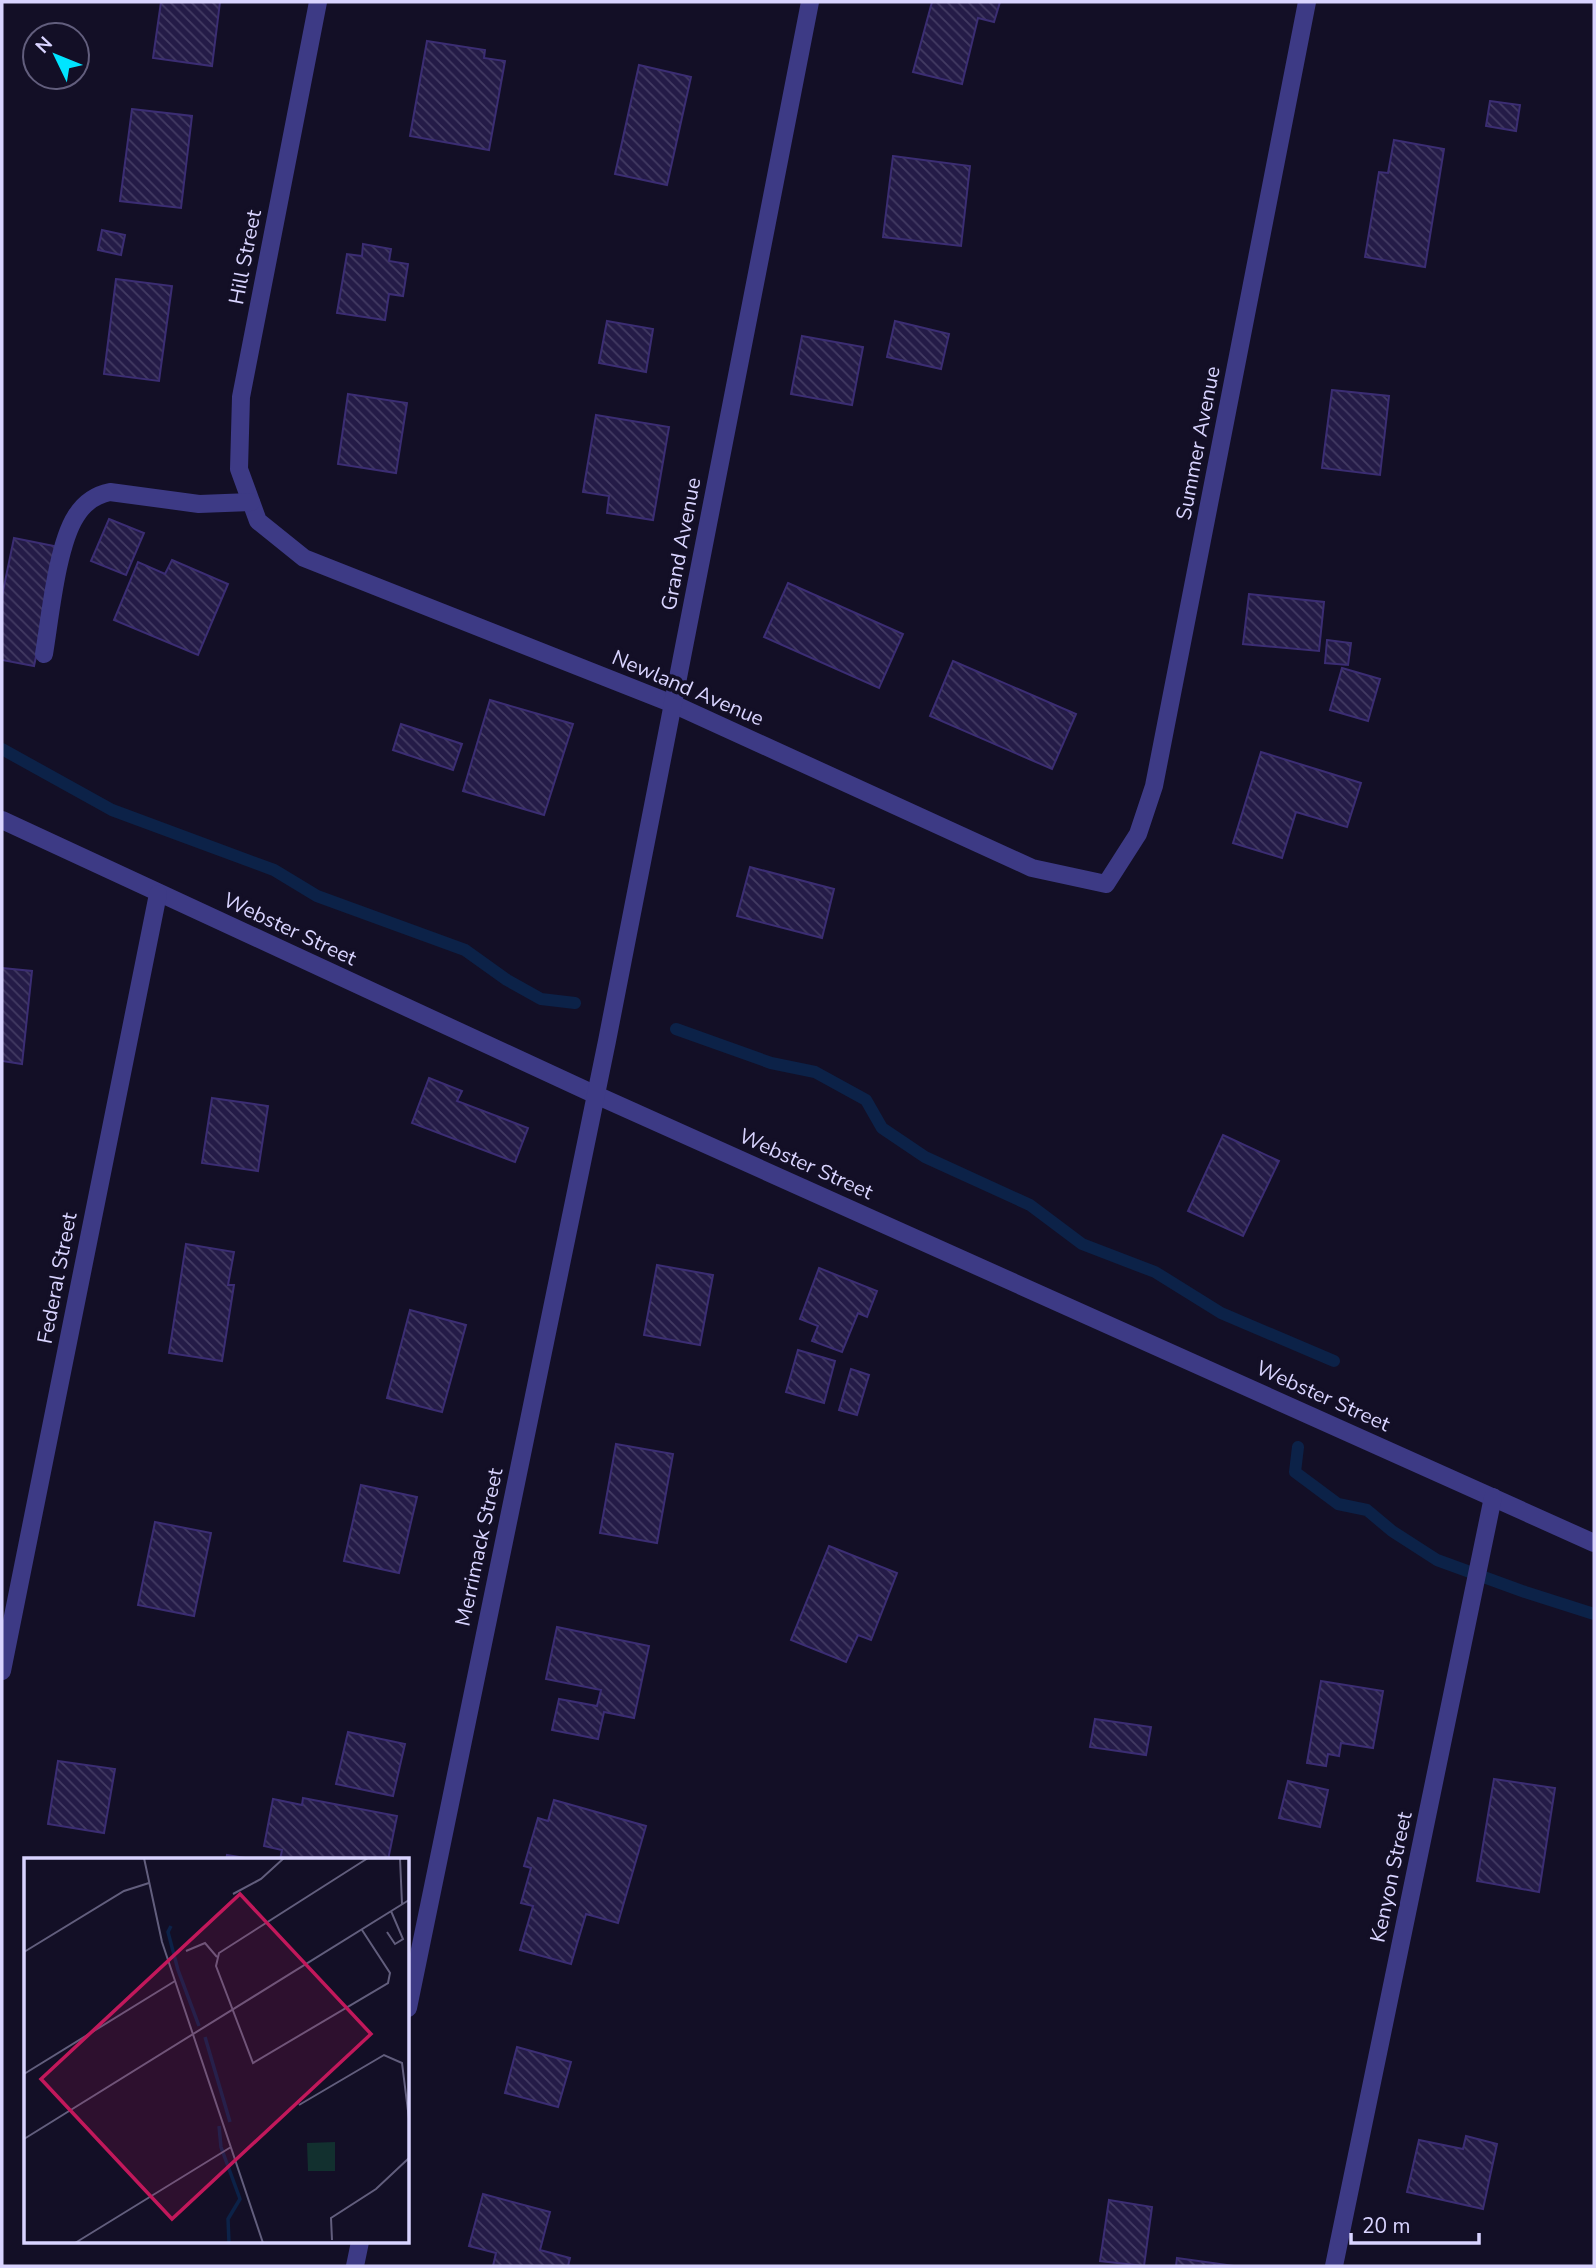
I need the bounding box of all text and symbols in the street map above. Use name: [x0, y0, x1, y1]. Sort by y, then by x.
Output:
north arrow: [21, 21, 91, 91]
text: N: [30, 31, 59, 59]
street label: Hill Street: [222, 207, 268, 307]
street label: Summer Avenue: [1169, 364, 1227, 522]
street label: Grand Avenue: [654, 475, 708, 613]
street label: Newland Avenue: [608, 643, 768, 733]
street label: Webster Street: [219, 886, 362, 972]
street label: Webster Street: [735, 1122, 878, 1206]
street label: Federal Street: [31, 1209, 84, 1346]
street label: Webster Street: [1252, 1354, 1395, 1438]
street label: Merrimack Street: [449, 1465, 510, 1629]
street label: Kenyon Street: [1363, 1809, 1419, 1945]
inset map: [24, 1858, 410, 2244]
scale bar: [1351, 2202, 1479, 2246]
text: 20 m: [1362, 2212, 1411, 2240]

